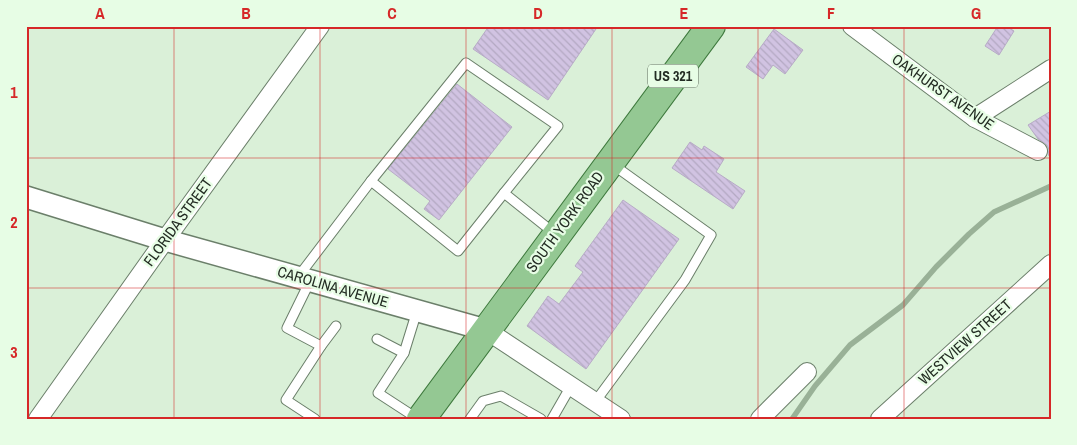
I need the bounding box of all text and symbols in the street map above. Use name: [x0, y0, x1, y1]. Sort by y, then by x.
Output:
text: A: [95, 2, 105, 24]
text: B: [241, 2, 251, 24]
text: C: [387, 2, 397, 24]
text: D: [533, 2, 543, 24]
text: E: [680, 2, 689, 24]
text: F: [827, 2, 835, 24]
text: G: [971, 2, 981, 24]
street label: OAKHURST AVENUE: [888, 48, 999, 135]
road number: US 321: [648, 64, 698, 88]
text: 1: [10, 81, 18, 103]
street label: SOUTH YORK ROAD: [521, 167, 608, 276]
street label: FLORIDA STREET: [138, 173, 217, 270]
text: 2: [10, 211, 18, 233]
street label: CAROLINA AVENUE: [275, 261, 391, 312]
street label: WESTVIEW STREET: [913, 294, 1016, 389]
text: 3: [10, 341, 18, 363]

